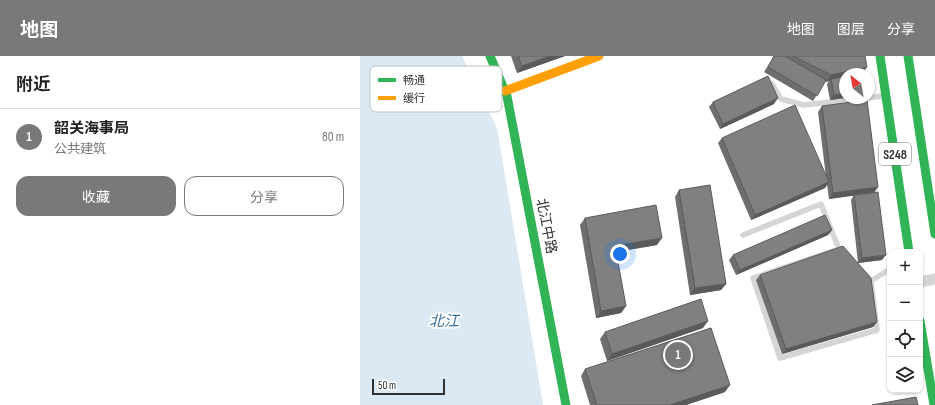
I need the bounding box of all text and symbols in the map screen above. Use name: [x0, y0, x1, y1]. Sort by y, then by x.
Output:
text: 地图: [20, 19, 58, 42]
text: 地图: [787, 21, 815, 38]
text: 图层: [837, 21, 865, 38]
text: 分享: [887, 21, 915, 38]
legend: [370, 66, 502, 112]
north arrow: [839, 68, 875, 104]
text: 畅通: [403, 74, 425, 87]
text: 附近: [16, 75, 50, 95]
text: 缓行: [403, 92, 425, 105]
text: 韶关海事局: [54, 119, 129, 138]
text: 1: [26, 129, 32, 145]
text: 80 m: [322, 129, 344, 145]
text: 公共建筑: [54, 141, 106, 157]
road number: S248: [879, 143, 911, 165]
button: 收藏: [16, 176, 176, 216]
button: 分享: [184, 176, 344, 216]
street label: 北江中路: [533, 197, 560, 255]
your location: [610, 244, 630, 264]
map controls: [887, 249, 923, 393]
button: +: [887, 249, 923, 285]
button: −: [887, 285, 923, 321]
water label: 北江: [429, 312, 461, 331]
button: locate: [887, 321, 923, 357]
pin: 1: [665, 340, 691, 370]
button: layers: [887, 357, 923, 393]
scale bar: [372, 377, 445, 396]
text: 50 m: [378, 379, 396, 392]

